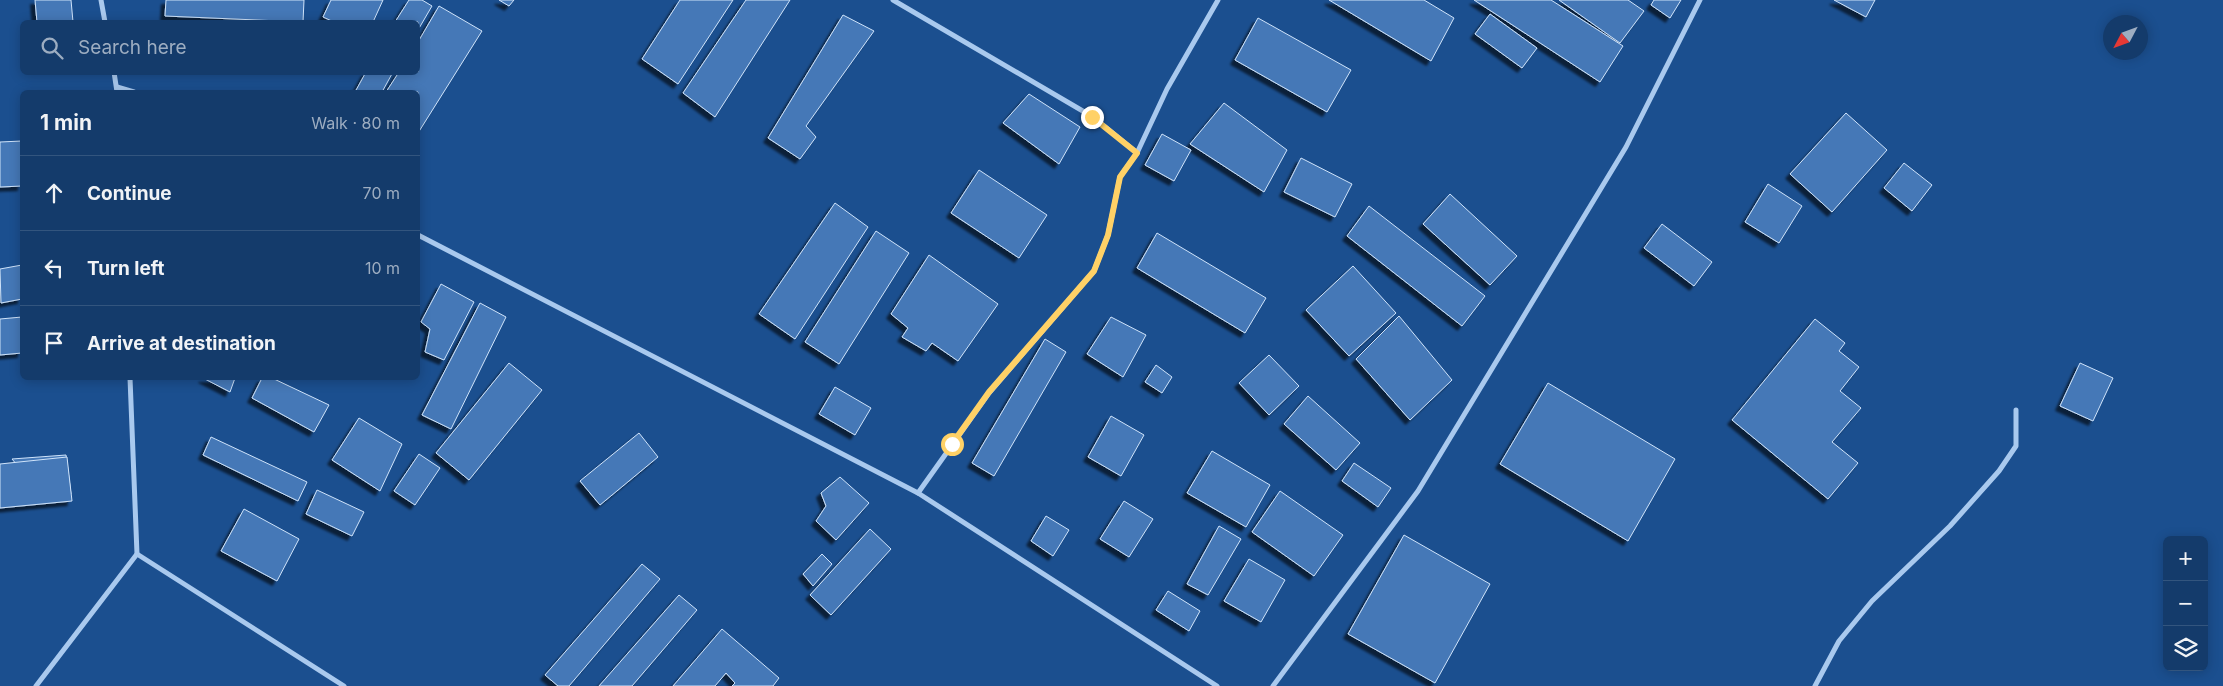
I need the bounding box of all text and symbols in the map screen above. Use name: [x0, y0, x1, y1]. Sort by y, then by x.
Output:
north arrow: [2103, 15, 2148, 60]
search box: [20, 20, 420, 75]
icon: search: [38, 34, 66, 62]
text: Search here: [78, 36, 187, 59]
route end: [1081, 106, 1104, 129]
text: 1 min: [40, 110, 92, 135]
text: Walk · 80 m: [311, 113, 400, 133]
icon: ahead: [40, 179, 68, 207]
text: Continue: [87, 182, 172, 205]
text: 70 m: [363, 183, 400, 203]
icon: left: [40, 254, 68, 282]
text: Turn left: [87, 257, 165, 280]
text: 10 m: [365, 258, 400, 278]
icon: arrive: [40, 329, 68, 357]
text: Arrive at destination: [87, 332, 276, 355]
route start: [941, 433, 964, 456]
map controls: [2163, 536, 2208, 671]
button: +: [2163, 536, 2208, 581]
button: −: [2163, 581, 2208, 626]
button: layers: [2163, 626, 2208, 671]

